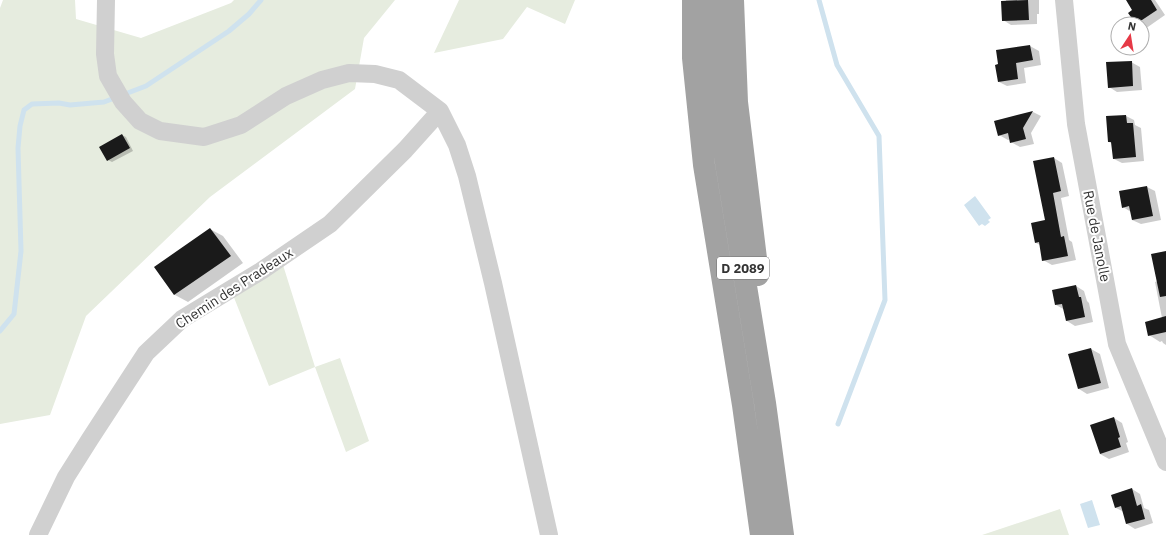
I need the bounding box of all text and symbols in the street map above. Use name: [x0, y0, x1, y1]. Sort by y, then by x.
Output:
north arrow: [1110, 16, 1150, 56]
text: N: [1127, 19, 1137, 34]
street label: Rue de Janolle: [1079, 189, 1115, 283]
street label: Chemin des Pradeaux: [172, 243, 296, 333]
road number: D 2089: [717, 257, 769, 279]

